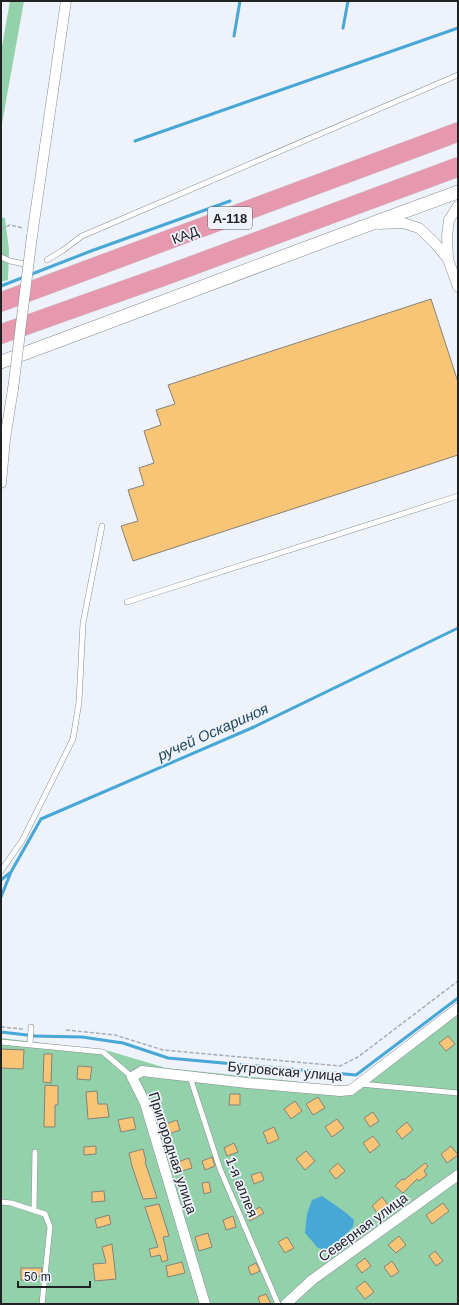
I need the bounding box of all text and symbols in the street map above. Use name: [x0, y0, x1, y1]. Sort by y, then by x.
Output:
road number: А-118: [208, 207, 252, 229]
street label: КАД: [169, 222, 201, 247]
water label: ручей Оскариноя: [154, 699, 271, 764]
street label: Бугровская улица: [227, 1058, 343, 1084]
street label: Пригородная улица: [146, 1090, 200, 1216]
street label: 1-я аллея: [223, 1155, 261, 1219]
street label: Северная улица: [315, 1189, 411, 1265]
scale bar: [18, 1263, 90, 1289]
text: 50 m: [24, 1270, 51, 1284]

